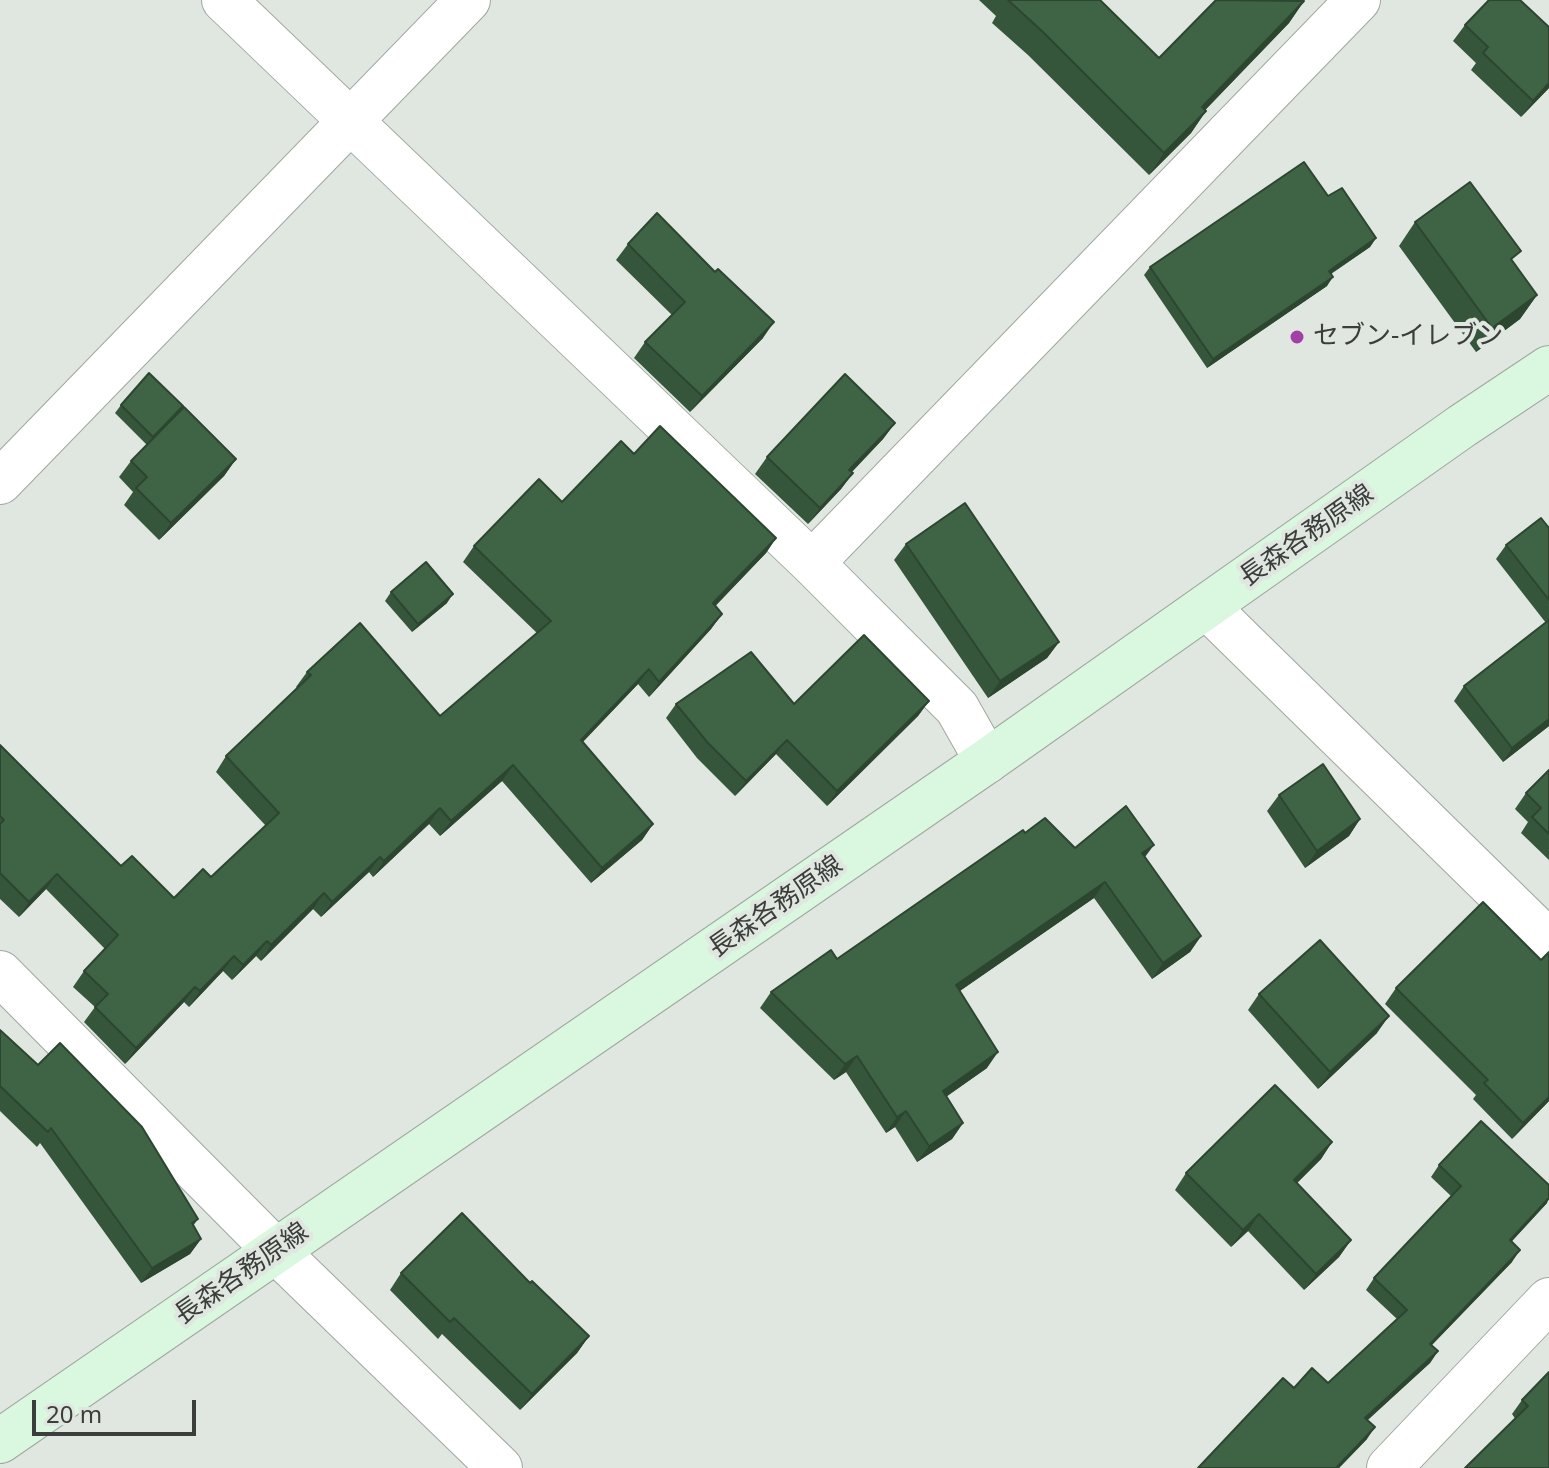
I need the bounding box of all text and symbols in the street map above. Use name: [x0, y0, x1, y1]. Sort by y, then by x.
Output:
place label: セブン-イレブン: [1313, 321, 1503, 353]
marker: セブン-イレブン: [1288, 328, 1306, 346]
street label: 長森各務原線: [1234, 478, 1380, 594]
street label: 長森各務原線: [703, 849, 849, 965]
street label: 長森各務原線: [169, 1216, 315, 1332]
scale bar: [36, 1384, 200, 1434]
text: 20 m: [46, 1397, 102, 1430]

